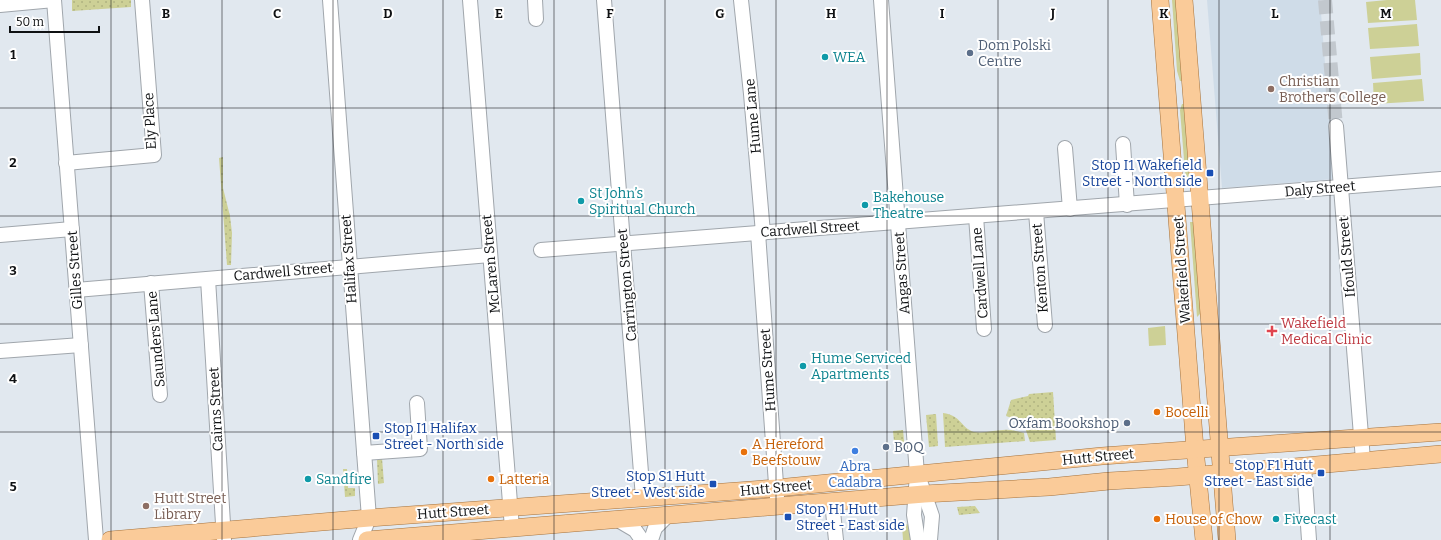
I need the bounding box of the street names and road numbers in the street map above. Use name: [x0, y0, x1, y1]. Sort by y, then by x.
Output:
street label: Hume Lane: [741, 78, 765, 154]
street label: Ely Place: [140, 92, 160, 150]
street label: Daly Street: [1284, 177, 1356, 201]
street label: Halifax Street: [337, 214, 361, 304]
street label: McLaren Street: [478, 214, 504, 314]
street label: Wakefield Street: [1170, 216, 1194, 324]
street label: Ifould Street: [1335, 216, 1359, 298]
street label: Cardwell Street: [760, 217, 860, 241]
street label: Kenton Street: [1028, 223, 1052, 313]
street label: Cardwell Lane: [968, 227, 992, 319]
street label: Carrington Street: [614, 228, 640, 342]
street label: Gilles Street: [64, 230, 86, 310]
street label: Angas Street: [891, 231, 913, 315]
street label: Cardwell Street: [233, 259, 333, 285]
street label: Saunders Lane: [143, 290, 169, 388]
street label: Hume Street: [757, 328, 779, 412]
street label: Cairns Street: [205, 366, 227, 452]
street label: Hutt Street: [1061, 445, 1135, 469]
street label: Hutt Street: [739, 476, 813, 500]
street label: Hutt Street: [416, 501, 490, 523]

